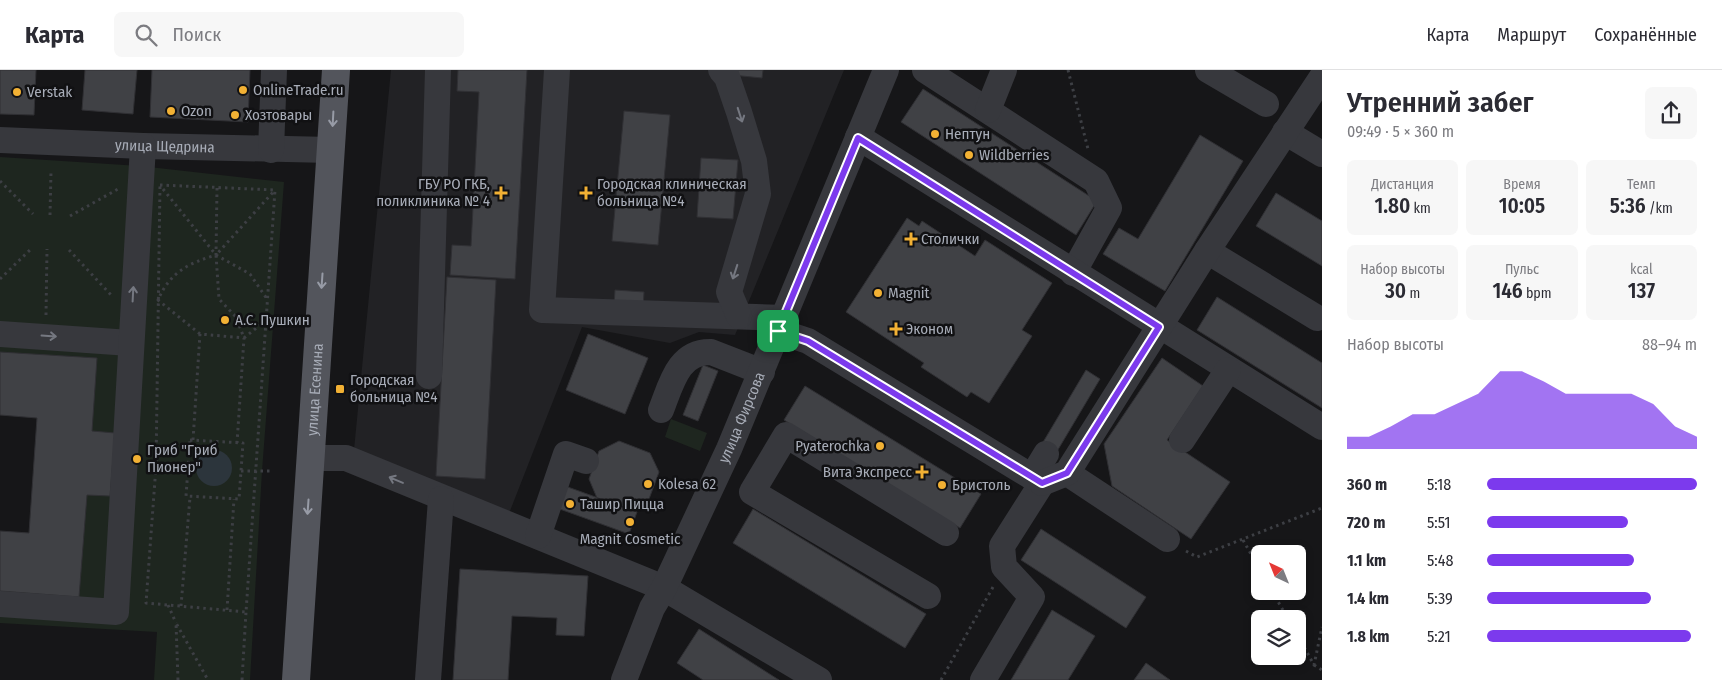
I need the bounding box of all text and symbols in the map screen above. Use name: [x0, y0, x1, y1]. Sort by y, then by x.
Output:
search box: [114, 12, 464, 57]
text: Карта: [25, 21, 84, 49]
icon: search: [132, 21, 160, 49]
text: Поиск: [172, 23, 221, 46]
text: Карта: [1426, 24, 1469, 46]
text: Маршрут: [1497, 24, 1566, 46]
text: Сохранённые: [1594, 24, 1697, 46]
place label: OnlineTrade.ru: [253, 81, 344, 99]
place label: Verstak: [27, 83, 72, 101]
marker: OnlineTrade.ru: [237, 84, 249, 96]
marker: Verstak: [11, 86, 23, 98]
text: Утренний забег: [1347, 86, 1534, 119]
button: share: [1645, 87, 1697, 139]
place label: Ozon: [181, 102, 212, 120]
marker: Ozon: [165, 105, 177, 117]
place label: Хозтовары: [245, 106, 312, 124]
one-way arrow: [736, 106, 745, 122]
marker: Хозтовары: [229, 109, 241, 121]
one-way arrow: [328, 110, 337, 126]
text: 09:49 · 5 × 360 m: [1347, 122, 1454, 141]
place label: Нептун: [945, 125, 990, 143]
marker: Нептун: [929, 128, 941, 140]
street label: улица Щедрина: [115, 136, 215, 157]
place label: Wildberries: [979, 146, 1049, 164]
marker: Wildberries: [963, 149, 975, 161]
place label: ГБУ РО ГКБ, поликлиника № 4: [376, 175, 490, 210]
place label: Городская клиническая больница №4: [597, 175, 747, 210]
text: Дистанция: [1371, 176, 1434, 193]
text: Время: [1503, 176, 1541, 193]
text: Темп: [1627, 176, 1656, 193]
marker: ГБУ РО ГКБ, поликлиника № 4: [494, 186, 508, 200]
marker: Городская клиническая больница №4: [579, 186, 593, 200]
text: 1.80: [1374, 193, 1410, 219]
text: 10:05: [1499, 193, 1545, 219]
text: 5:36: [1610, 193, 1646, 219]
text: km: [1410, 200, 1431, 217]
text: /km: [1646, 200, 1673, 217]
place label: Столички: [921, 230, 980, 248]
marker: Столички: [905, 233, 917, 245]
text: Набор высоты: [1360, 261, 1445, 278]
text: Пульс: [1505, 261, 1539, 278]
text: kcal: [1630, 261, 1653, 278]
one-way arrow: [730, 263, 740, 279]
one-way arrow: [318, 273, 327, 289]
text: 30: [1385, 278, 1406, 304]
text: 146: [1492, 278, 1523, 304]
text: 137: [1628, 278, 1655, 304]
place label: Magnit: [888, 284, 930, 302]
text: m: [1406, 285, 1420, 302]
text: bpm: [1523, 285, 1552, 302]
one-way arrow: [128, 287, 137, 303]
marker: Magnit: [872, 287, 884, 299]
pin: [757, 310, 799, 352]
place label: А.С. Пушкин: [235, 311, 310, 329]
marker: А.С. Пушкин: [219, 314, 231, 326]
icon: arrive: [764, 317, 792, 345]
place label: Эконом: [906, 320, 953, 338]
marker: Эконом: [890, 323, 902, 335]
one-way arrow: [40, 332, 56, 341]
text: Набор высоты: [1347, 335, 1444, 354]
text: 88–94 m: [1642, 335, 1697, 354]
street label: улица Есенина: [303, 343, 327, 437]
street label: улица Фирсова: [715, 369, 769, 466]
place label: Городская больница №4: [350, 371, 437, 406]
marker: Городская больница №4: [334, 383, 346, 395]
place label: Pyaterochka: [795, 437, 870, 455]
marker: Pyaterochka: [874, 440, 886, 452]
place label: Гриб "Гриб Пионер": [147, 441, 218, 476]
marker: Гриб "Гриб Пионер": [131, 453, 143, 465]
place label: Вита Экспресс: [823, 463, 913, 481]
marker: Вита Экспресс: [916, 466, 928, 478]
one-way arrow: [389, 474, 404, 484]
place label: Kolesa 62: [658, 475, 716, 493]
text: 360 m: [1347, 475, 1387, 494]
text: 5:18: [1427, 475, 1451, 494]
place label: Бристоль: [952, 476, 1010, 494]
marker: Kolesa 62: [642, 478, 654, 490]
marker: Бристоль: [936, 479, 948, 491]
place label: Ташир Пицца: [580, 495, 664, 513]
one-way arrow: [303, 498, 312, 514]
marker: Ташир Пицца: [564, 498, 576, 510]
text: 720 m: [1347, 513, 1385, 532]
text: 5:51: [1427, 513, 1451, 532]
marker: Magnit Cosmetic: [624, 516, 636, 528]
place label: Magnit Cosmetic: [580, 530, 681, 548]
north arrow: [1251, 545, 1306, 600]
map controls: [1251, 545, 1306, 665]
text: 1.1 km: [1347, 551, 1386, 570]
text: 5:48: [1427, 551, 1453, 570]
text: 1.4 km: [1347, 589, 1389, 608]
text: 5:39: [1427, 589, 1453, 608]
button: layers: [1251, 610, 1306, 665]
text: 1.8 km: [1347, 627, 1390, 646]
text: 5:21: [1427, 627, 1451, 646]

